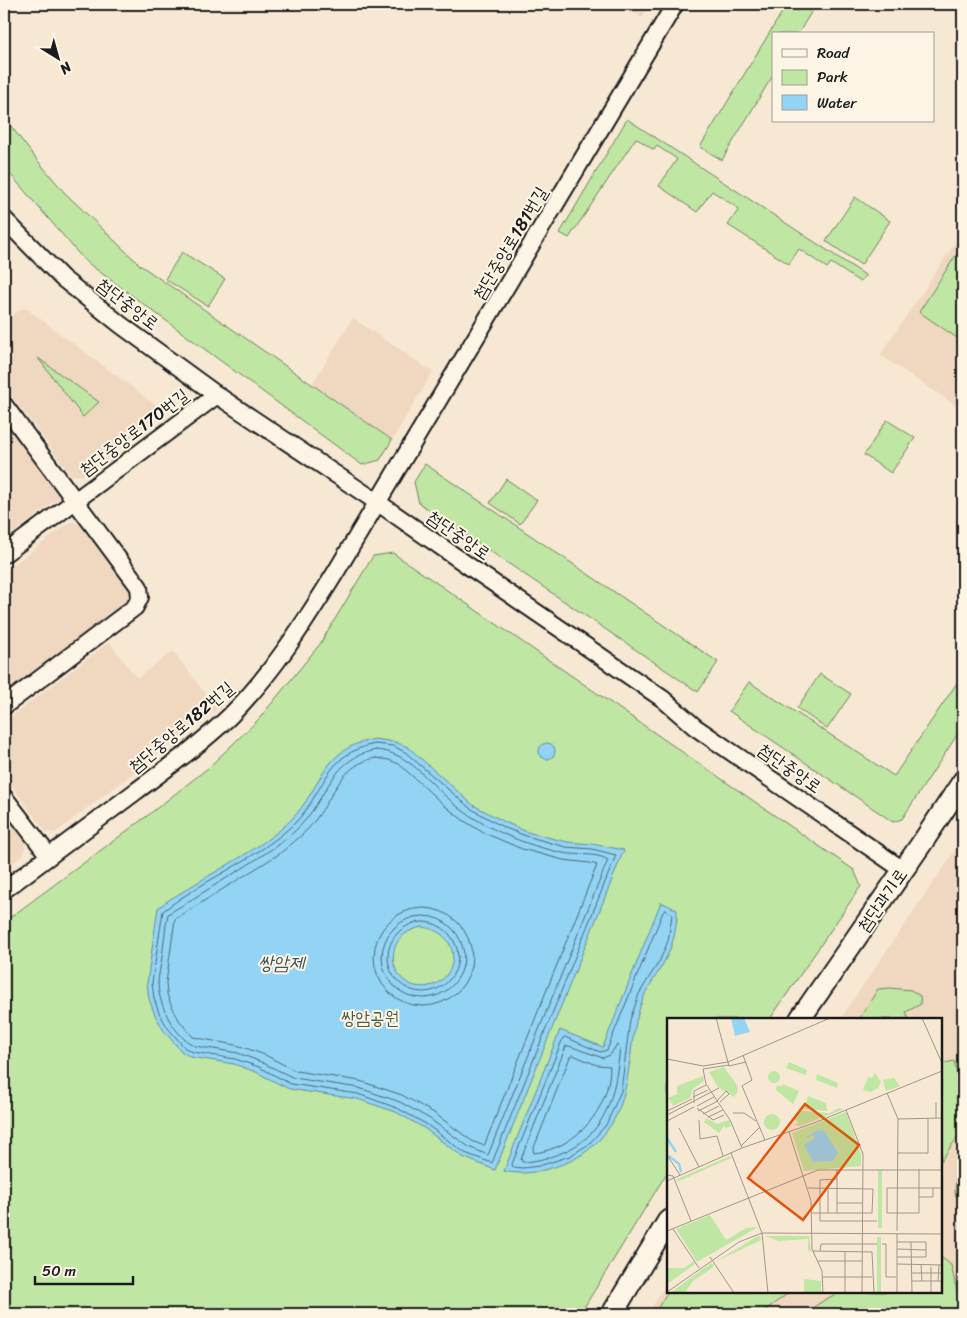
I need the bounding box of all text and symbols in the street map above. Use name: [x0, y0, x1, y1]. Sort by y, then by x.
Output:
north arrow: [32, 32, 82, 82]
legend: [772, 32, 934, 122]
text: Road: [817, 40, 850, 66]
text: N: [54, 54, 78, 81]
text: Park: [817, 64, 848, 90]
text: Water: [817, 90, 857, 116]
street label: 첨단중앙로181번길: [463, 180, 557, 306]
street label: 첨단중앙로: [90, 269, 166, 339]
street label: 첨단중앙로170번길: [72, 380, 196, 484]
street label: 첨단중앙로: [420, 501, 498, 569]
street label: 첨단중앙로182번길: [121, 673, 242, 781]
street label: 첨단중앙로: [751, 734, 829, 802]
street label: 첨단과기로: [848, 861, 916, 939]
water label: 쌍암제: [258, 946, 307, 979]
park label: 쌍암공원: [341, 1002, 399, 1034]
inset map: [667, 1018, 942, 1293]
scale bar: [35, 1253, 132, 1285]
text: 50 m: [42, 1258, 77, 1284]

